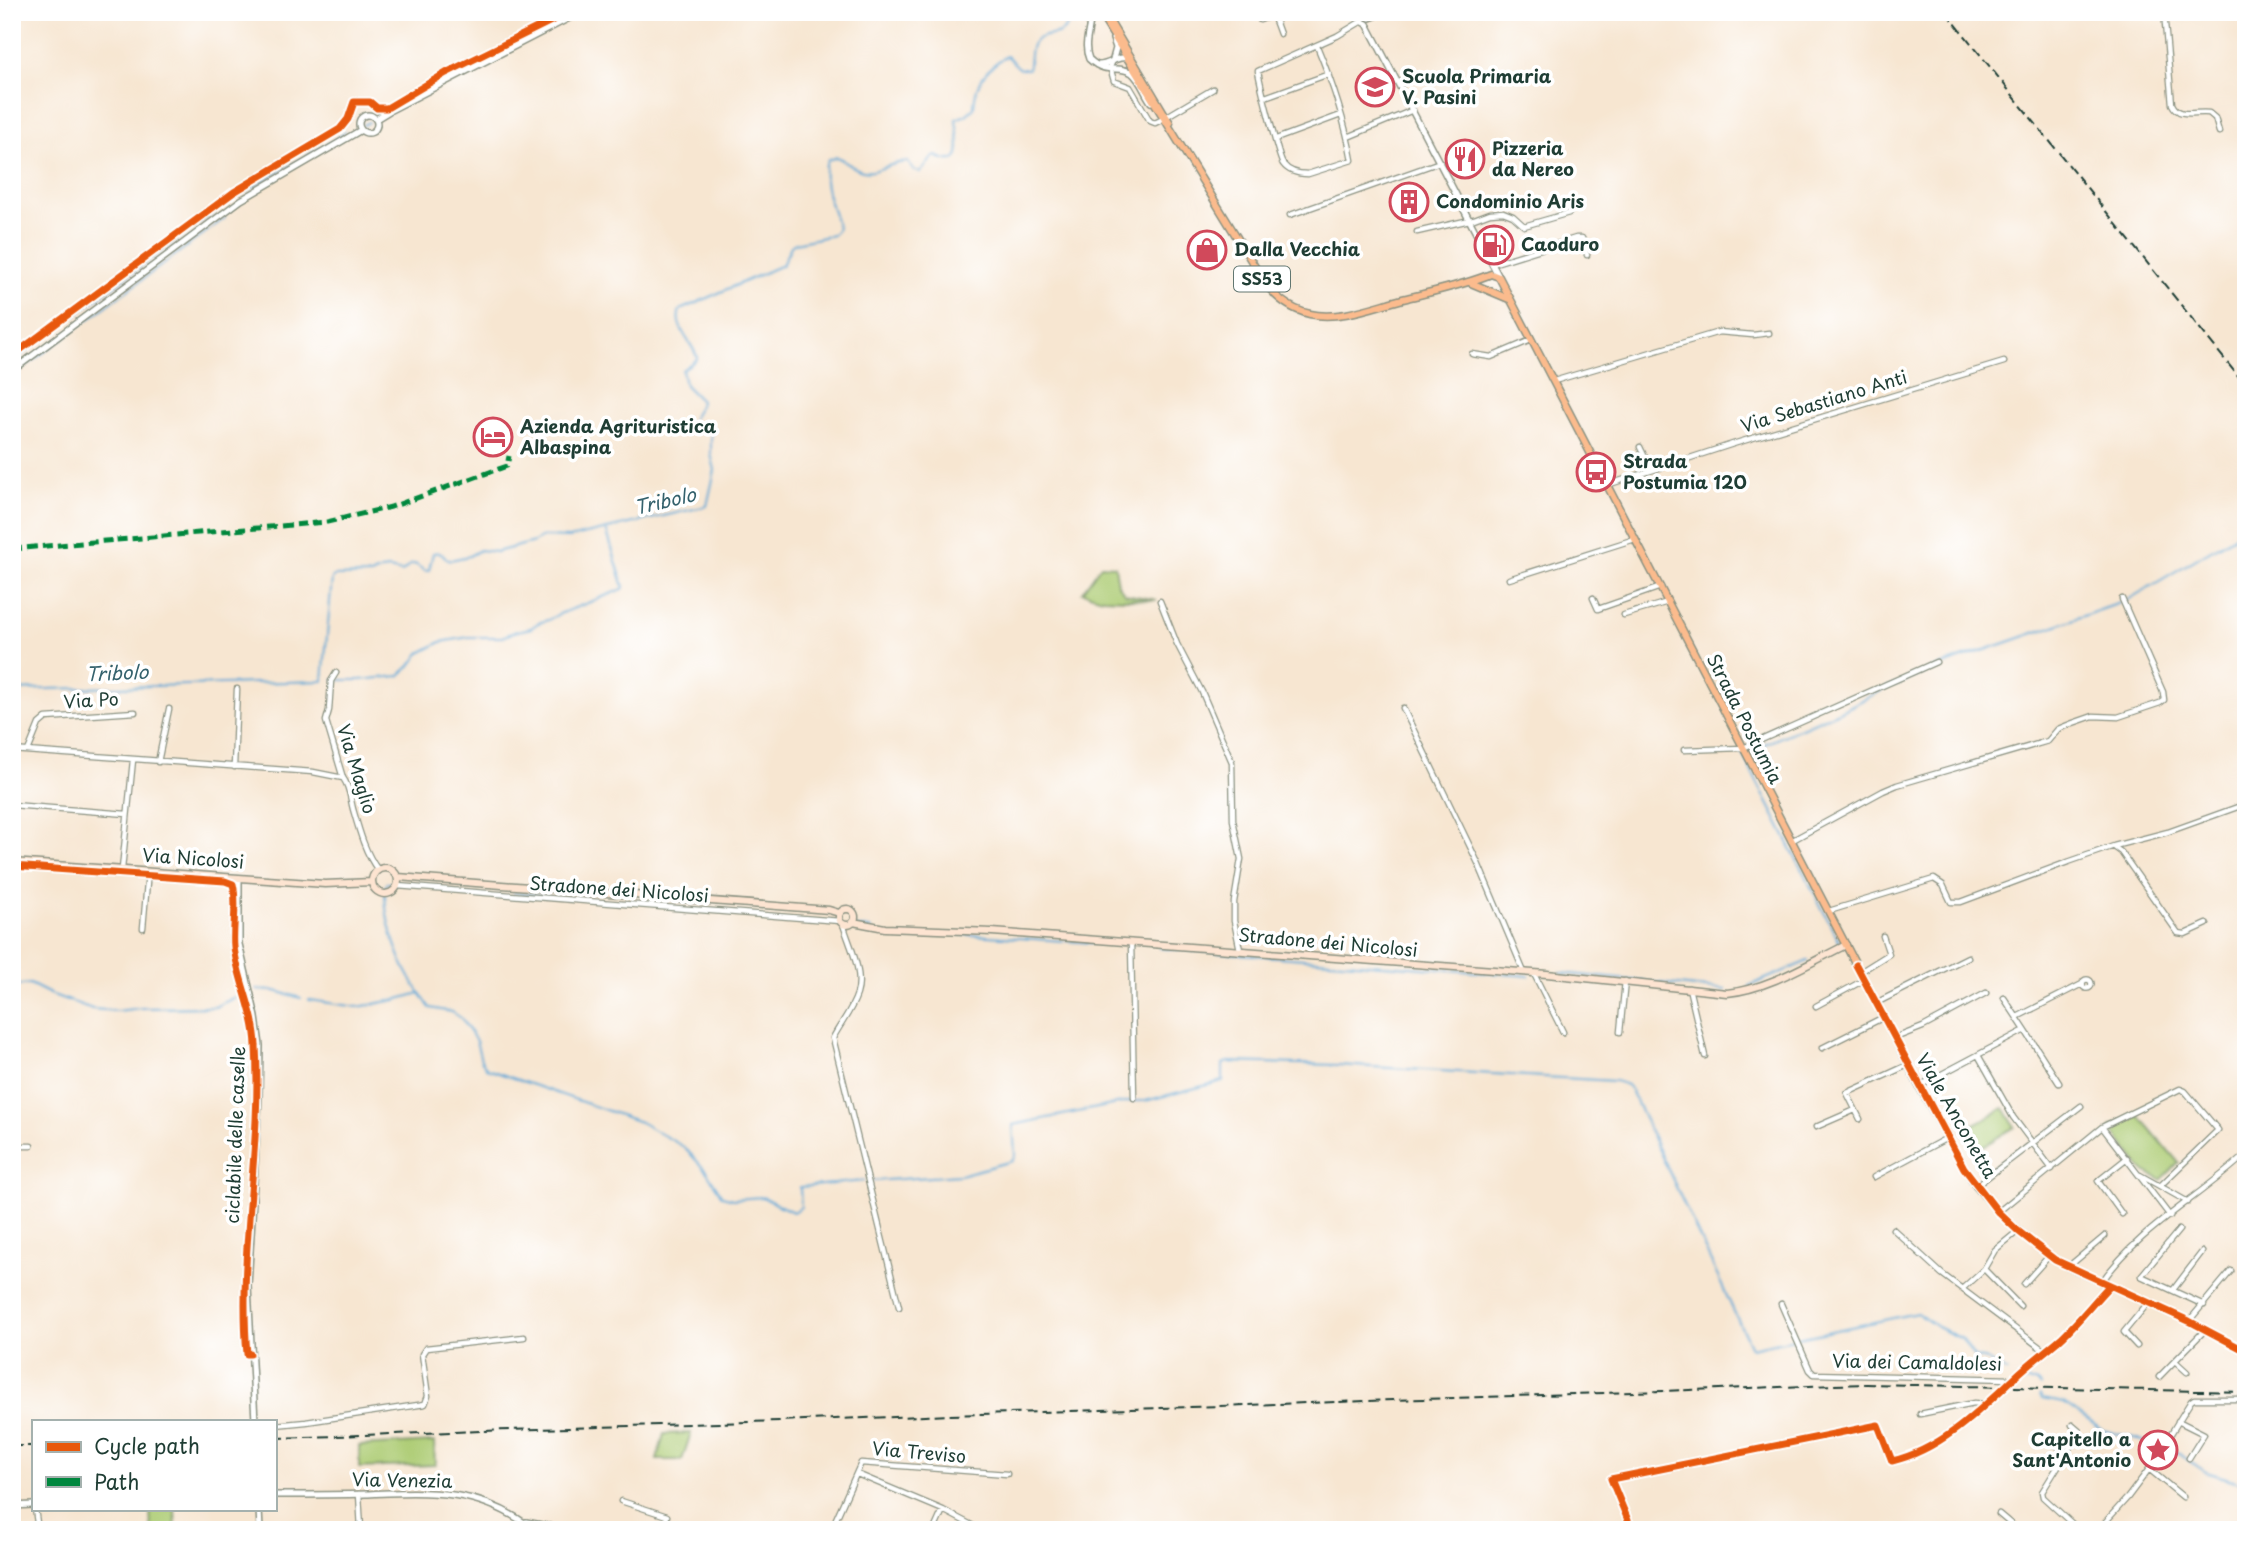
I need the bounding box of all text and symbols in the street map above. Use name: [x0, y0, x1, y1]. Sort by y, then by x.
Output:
place label: Scuola Primaria V. Pasini: [1402, 62, 1552, 110]
school or university icon: Scuola Primaria V. Pasini: [1354, 66, 1396, 108]
place label: Pizzeria da Nereo: [1492, 134, 1574, 182]
restaurant icon: Pizzeria da Nereo: [1444, 138, 1486, 180]
building icon: Condominio Aris: [1388, 181, 1430, 223]
place label: Condominio Aris: [1436, 187, 1584, 214]
fuel station icon: Caoduro: [1473, 224, 1515, 266]
shop icon: Dalla Vecchia: [1186, 229, 1228, 271]
place label: Caoduro: [1521, 230, 1599, 257]
place label: Dalla Vecchia: [1234, 235, 1361, 262]
road number: SS53: [1234, 266, 1290, 292]
street label: Via Sebastiano Anti: [1737, 362, 1910, 439]
place label: Azienda Agrituristica Albaspina: [519, 412, 717, 460]
hotel icon: Azienda Agrituristica Albaspina: [472, 416, 514, 458]
place label: Strada Postumia 120: [1623, 447, 1747, 495]
bus stop icon: Strada Postumia 120: [1575, 451, 1617, 493]
water label: Tribolo: [631, 479, 700, 521]
street label: Strada Postumia: [1701, 648, 1790, 788]
water label: Tribolo: [85, 657, 150, 687]
street label: Via Po: [63, 685, 119, 714]
street label: Via Maglio: [331, 720, 384, 817]
street label: Via Nicolosi: [141, 840, 245, 875]
street label: Stradone dei Nicolosi: [529, 869, 710, 908]
street label: Stradone dei Nicolosi: [1237, 920, 1419, 963]
street label: ciclabile delle caselle: [218, 1046, 251, 1224]
street label: Viale Anconetta: [1910, 1047, 2005, 1184]
street label: Via dei Camaldolesi: [1832, 1347, 2002, 1376]
legend: [32, 1420, 276, 1510]
place label: Capitello a Sant'Antonio: [2012, 1425, 2132, 1473]
text: Cycle path: [94, 1429, 200, 1461]
place icon: Capitello a Sant'Antonio: [2137, 1429, 2179, 1471]
street label: Via Treviso: [871, 1434, 967, 1469]
text: Path: [94, 1465, 139, 1497]
street label: Via Venezia: [352, 1465, 453, 1494]

